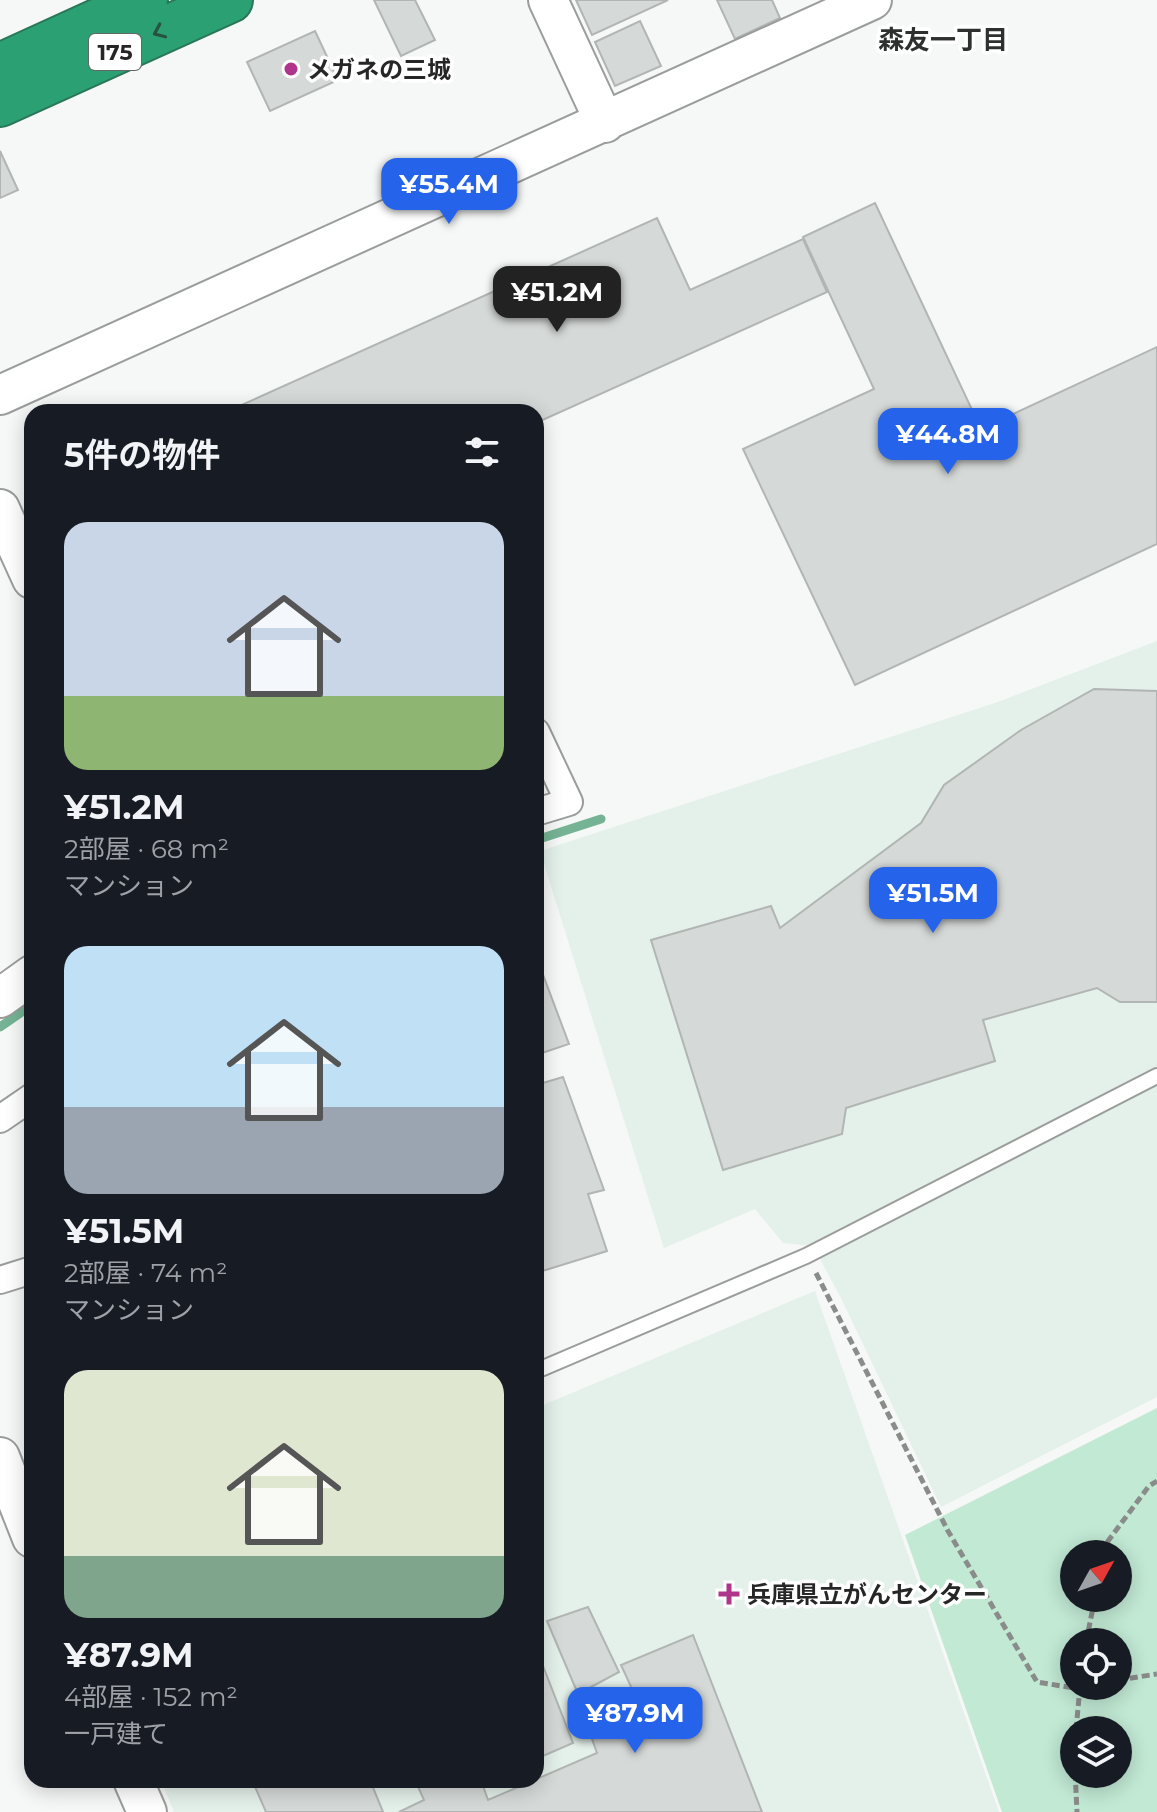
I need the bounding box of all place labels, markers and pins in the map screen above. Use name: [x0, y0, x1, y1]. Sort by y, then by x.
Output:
place label: メガネの三城: [307, 55, 451, 84]
marker: メガネの三城: [282, 60, 300, 78]
pin: ¥55.4M: [384, 158, 514, 226]
pin: ¥51.2M: [492, 266, 622, 334]
pin: ¥44.8M: [883, 408, 1013, 476]
pin: ¥51.5M: [868, 867, 998, 935]
place label: 兵庫県立がんセンター: [747, 1580, 987, 1609]
marker: 兵庫県立がんセンター: [718, 1583, 740, 1605]
pin: ¥87.9M: [570, 1687, 700, 1755]

